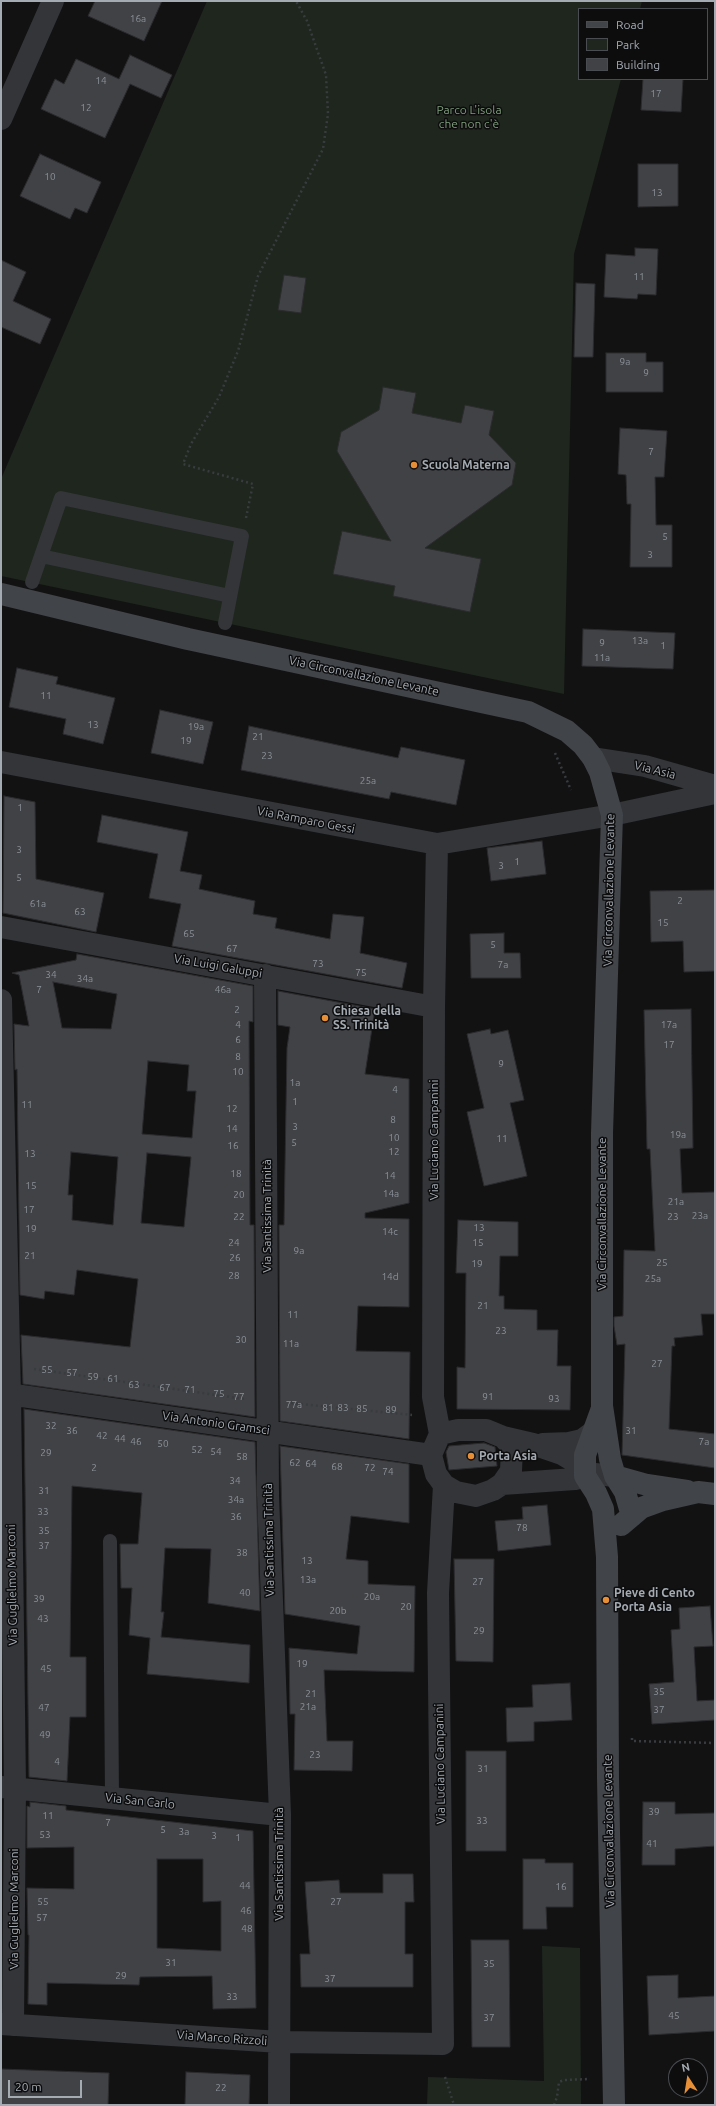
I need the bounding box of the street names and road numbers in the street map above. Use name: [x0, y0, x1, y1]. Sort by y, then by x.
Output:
street label: Via Circonvallazione Levante: [288, 653, 440, 699]
street label: Via Asia: [633, 758, 677, 782]
street label: Via Ramparo Gessi: [256, 803, 356, 837]
street label: Via Circonvallazione Levante: [600, 813, 618, 967]
street label: Via Luigi Galuppi: [173, 951, 263, 981]
street label: Via Luciano Campanini: [427, 1080, 441, 1200]
street label: Via Circonvallazione Levante: [595, 1137, 609, 1291]
street label: Via Santissima Trinità: [260, 1159, 274, 1273]
street label: Via Antonio Gramsci: [161, 1408, 271, 1438]
street label: Via Santissima Trinità: [261, 1483, 277, 1597]
street label: Via Guglielmo Marconi: [4, 1524, 20, 1646]
street label: Via Luciano Campanini: [432, 1704, 448, 1824]
street label: Via Circonvallazione Levante: [600, 1754, 618, 1908]
street label: Via San Carlo: [104, 1790, 176, 1812]
street label: Via Santissima Trinità: [272, 1807, 286, 1921]
street label: Via Guglielmo Marconi: [7, 1849, 21, 1969]
street label: Via Marco Rizzoli: [176, 2028, 268, 2048]

